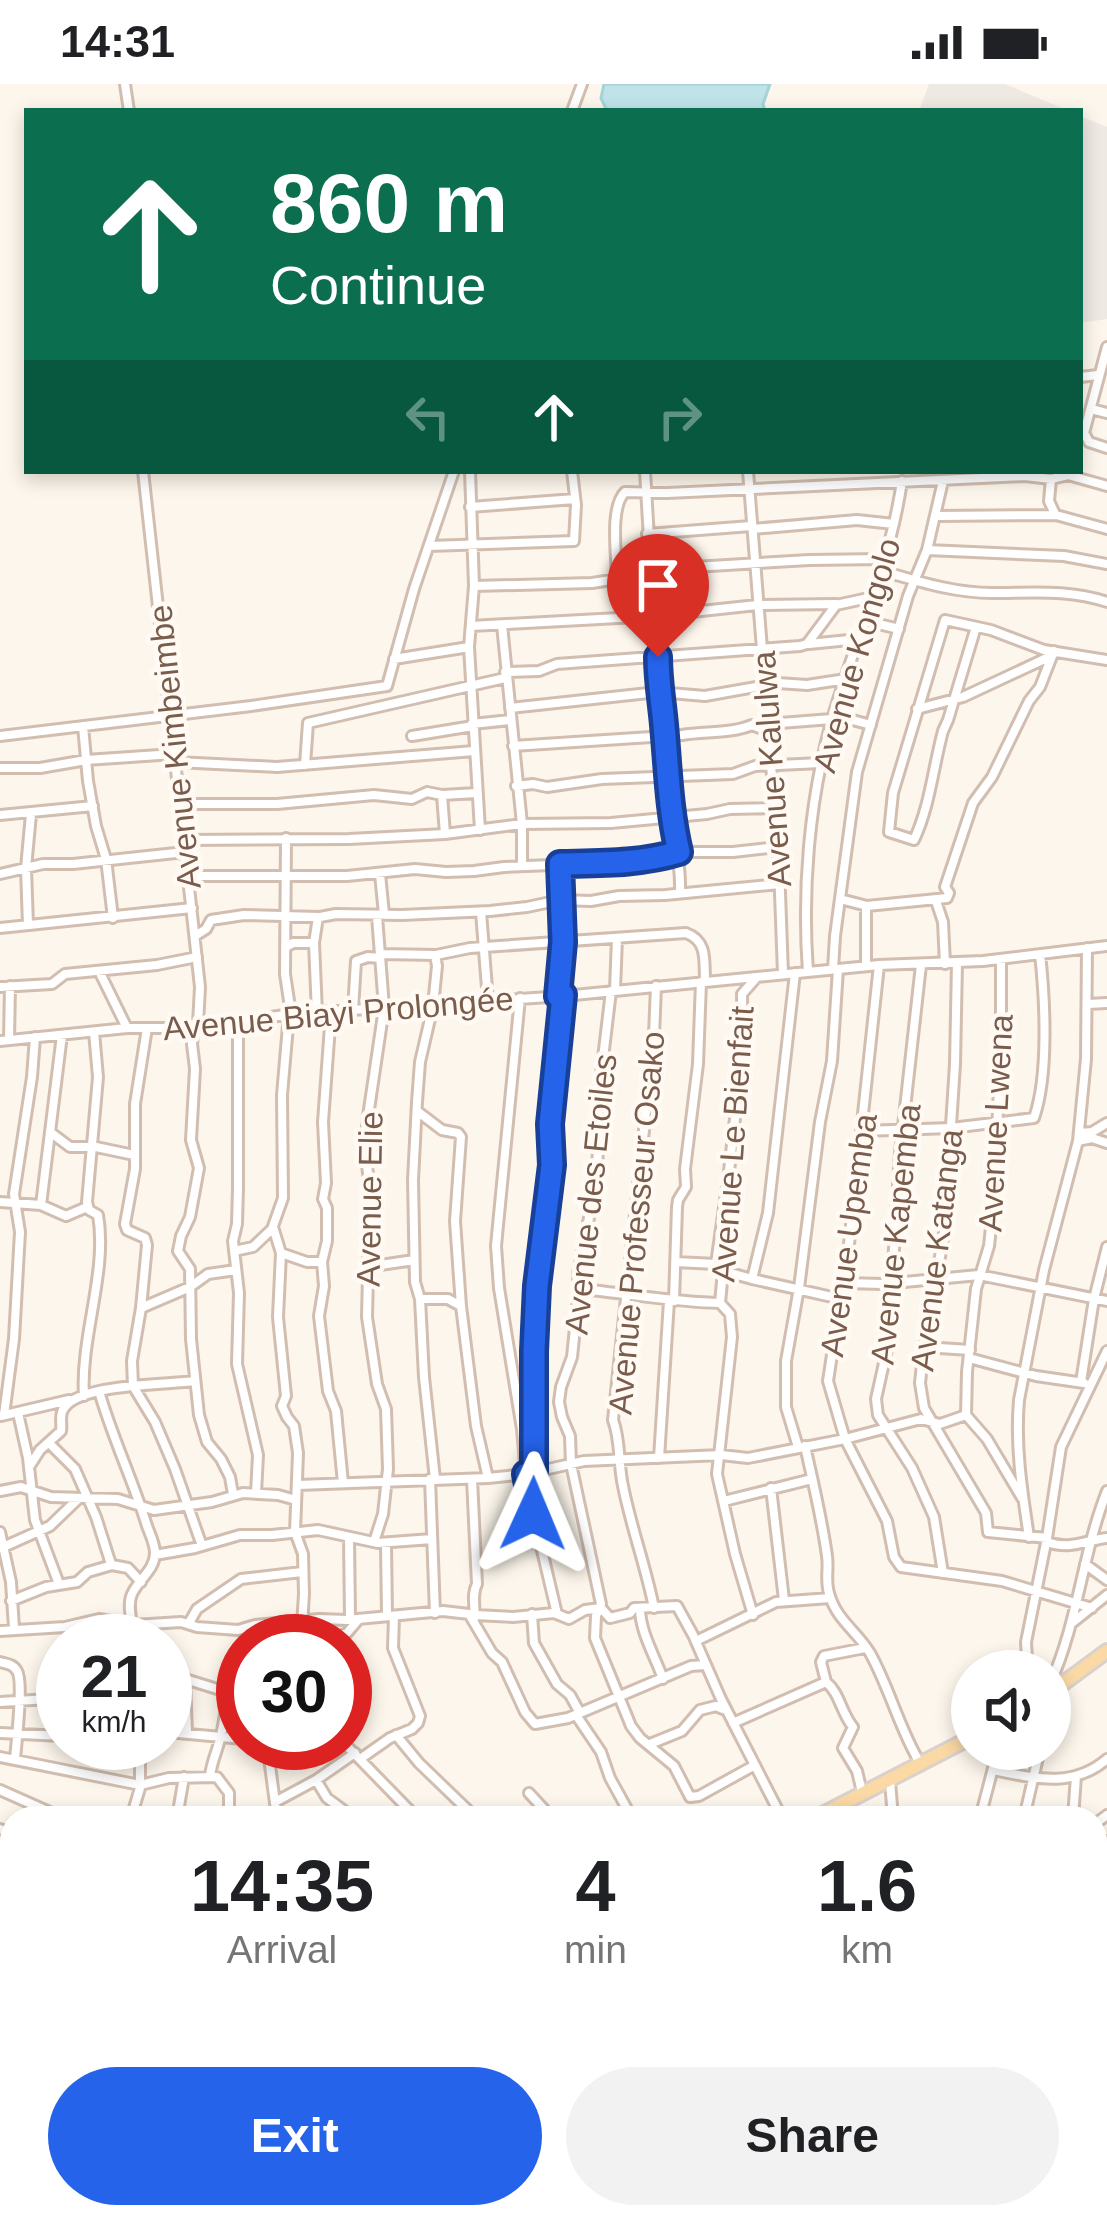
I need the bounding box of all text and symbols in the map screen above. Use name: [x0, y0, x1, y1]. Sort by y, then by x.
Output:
text: 14:31: [60, 16, 175, 67]
icon: ahead: [72, 156, 228, 312]
text: 860 m: [270, 156, 508, 250]
text: Continue: [270, 255, 486, 315]
icon: left: [395, 384, 461, 450]
icon: ahead: [521, 384, 587, 450]
icon: right: [647, 384, 713, 450]
pin: [607, 534, 709, 657]
street label: Avenue Kongolo: [805, 534, 908, 776]
icon: arrive: [625, 552, 691, 618]
street label: Avenue Kimbeimbe: [141, 603, 208, 891]
street label: Avenue Kalulwa: [745, 649, 798, 888]
street label: Avenue Biayi Prolongée: [161, 980, 515, 1047]
street label: Avenue Le Bienfait: [704, 1005, 761, 1283]
street label: Avenue Lwena: [971, 1013, 1020, 1233]
street label: Avenue Professeur Osako: [601, 1030, 672, 1416]
street label: Avenue des Etoiles: [557, 1052, 624, 1336]
street label: Avenue Kapemba: [863, 1101, 928, 1366]
street label: Avenue Upemba: [813, 1110, 884, 1359]
street label: Avenue Elie: [349, 1111, 390, 1287]
street label: Avenue Katanga: [903, 1126, 970, 1373]
position arrow: [470, 1451, 596, 1577]
speed limit sign: 30: [216, 1614, 372, 1770]
text: 21: [81, 1643, 147, 1710]
map controls: [951, 1650, 1071, 1770]
button: sound: [951, 1650, 1071, 1770]
text: km/h: [81, 1705, 147, 1738]
text: 14:35: [190, 1846, 374, 1926]
text: 4: [575, 1846, 616, 1926]
text: 1.6: [817, 1846, 917, 1926]
text: Arrival: [227, 1928, 337, 1971]
text: min: [564, 1928, 627, 1971]
text: km: [841, 1928, 893, 1971]
button: Exit: [48, 2067, 542, 2205]
button: Share: [566, 2067, 1059, 2205]

